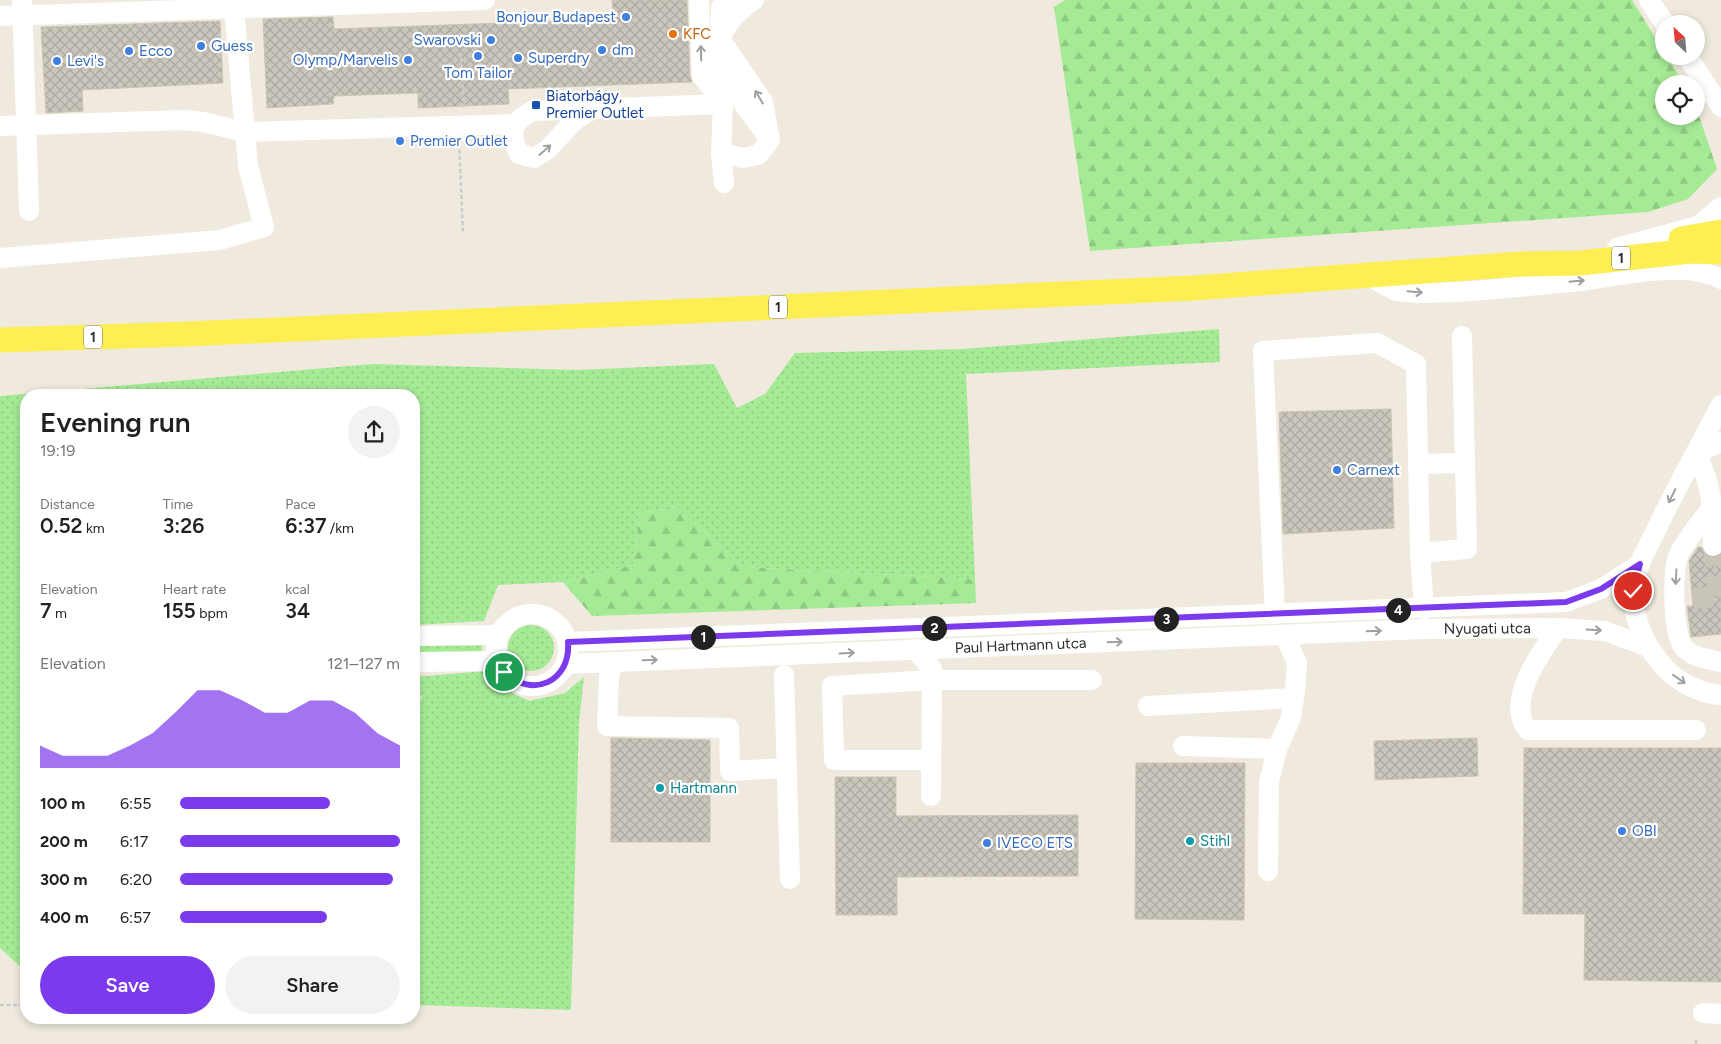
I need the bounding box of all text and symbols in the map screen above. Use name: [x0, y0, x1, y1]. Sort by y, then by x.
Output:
place label: Bonjour Budapest: [496, 8, 616, 26]
marker: Bonjour Budapest: [620, 11, 632, 23]
north arrow: [1655, 15, 1705, 65]
map controls: [1655, 15, 1705, 125]
place label: KFC: [683, 25, 711, 43]
marker: KFC: [667, 28, 679, 40]
place label: Swarovski: [413, 31, 481, 49]
marker: Swarovski: [485, 34, 497, 46]
place label: Guess: [211, 37, 253, 55]
marker: Guess: [195, 40, 207, 52]
place label: dm: [612, 41, 634, 59]
place label: Ecco: [139, 42, 173, 60]
marker: dm: [596, 44, 608, 56]
marker: Ecco: [123, 45, 135, 57]
one-way arrow: [696, 45, 706, 61]
place label: Superdry: [528, 49, 590, 67]
marker: Tom Tailor: [472, 50, 484, 62]
place label: Olymp/Marvelis: [293, 51, 398, 69]
place label: Levi's: [67, 52, 104, 70]
marker: Superdry: [512, 52, 524, 64]
marker: Olymp/Marvelis: [402, 54, 414, 66]
marker: Levi's: [51, 55, 63, 67]
place label: Tom Tailor: [444, 64, 512, 82]
button: locate: [1655, 75, 1705, 125]
place label: Biatorbágy, Premier Outlet: [546, 87, 644, 122]
one-way arrow: [754, 90, 764, 105]
marker: Biatorbágy, Premier Outlet: [530, 99, 542, 111]
place label: Premier Outlet: [410, 132, 508, 150]
marker: Premier Outlet: [394, 135, 406, 147]
one-way arrow: [539, 144, 552, 155]
road number: 1: [1612, 247, 1630, 270]
one-way arrow: [1569, 276, 1585, 286]
one-way arrow: [1407, 288, 1423, 297]
road number: 1: [769, 296, 787, 318]
road number: 1: [84, 326, 102, 348]
text: Evening run: [40, 405, 191, 439]
button: share: [348, 406, 400, 458]
text: 19:19: [40, 441, 75, 460]
place label: Carnext: [1347, 461, 1400, 479]
marker: Carnext: [1331, 464, 1343, 476]
one-way arrow: [1667, 488, 1677, 503]
text: Distance: [40, 496, 95, 513]
text: Time: [163, 496, 193, 513]
text: Pace: [285, 496, 316, 513]
text: 0.52: [40, 513, 83, 538]
text: 3:26: [163, 513, 204, 538]
text: 6:37: [285, 513, 326, 538]
text: km: [83, 520, 105, 537]
text: /km: [326, 520, 354, 537]
one-way arrow: [1671, 568, 1681, 585]
pin: [1612, 570, 1654, 612]
icon: check: [1619, 577, 1647, 605]
text: Elevation: [40, 581, 98, 598]
text: Heart rate: [163, 581, 226, 598]
text: kcal: [285, 581, 310, 598]
text: 7: [40, 598, 52, 623]
text: 155: [163, 598, 196, 623]
text: 34: [285, 598, 310, 623]
pin: 4: [1386, 598, 1410, 622]
text: 4: [1394, 602, 1403, 619]
text: m: [52, 605, 67, 622]
text: bpm: [196, 605, 228, 622]
pin: 3: [1154, 606, 1178, 632]
text: 3: [1163, 611, 1170, 628]
pin: 2: [922, 616, 946, 640]
street label: Nyugati utca: [1444, 619, 1531, 638]
text: 2: [930, 620, 939, 637]
pin: 1: [690, 624, 716, 650]
one-way arrow: [1585, 626, 1601, 635]
one-way arrow: [1366, 627, 1382, 636]
text: 1: [701, 629, 706, 646]
street label: Paul Hartmann utca: [954, 634, 1087, 657]
one-way arrow: [1106, 638, 1122, 647]
one-way arrow: [839, 648, 855, 657]
pin: [483, 651, 525, 693]
text: Elevation: [40, 654, 106, 673]
text: 121–127 m: [327, 654, 400, 673]
one-way arrow: [642, 656, 658, 665]
icon: arrive: [490, 658, 518, 686]
one-way arrow: [1672, 674, 1686, 684]
place label: Hartmann: [670, 779, 737, 797]
marker: Hartmann: [654, 782, 666, 794]
text: 100 m: [40, 794, 85, 813]
text: 6:55: [120, 794, 152, 813]
place label: OBI: [1632, 822, 1657, 840]
marker: OBI: [1616, 825, 1628, 837]
text: 200 m: [40, 832, 88, 851]
text: 6:17: [120, 832, 148, 851]
place label: Stihl: [1200, 832, 1230, 850]
place label: IVECO ETS: [997, 834, 1073, 852]
marker: Stihl: [1184, 835, 1196, 847]
marker: IVECO ETS: [981, 837, 993, 849]
text: 300 m: [40, 870, 87, 889]
text: 6:20: [120, 870, 152, 889]
text: 400 m: [40, 908, 89, 927]
text: 6:57: [120, 908, 151, 927]
button: Save: [40, 956, 215, 1014]
button: Share: [225, 956, 400, 1014]

